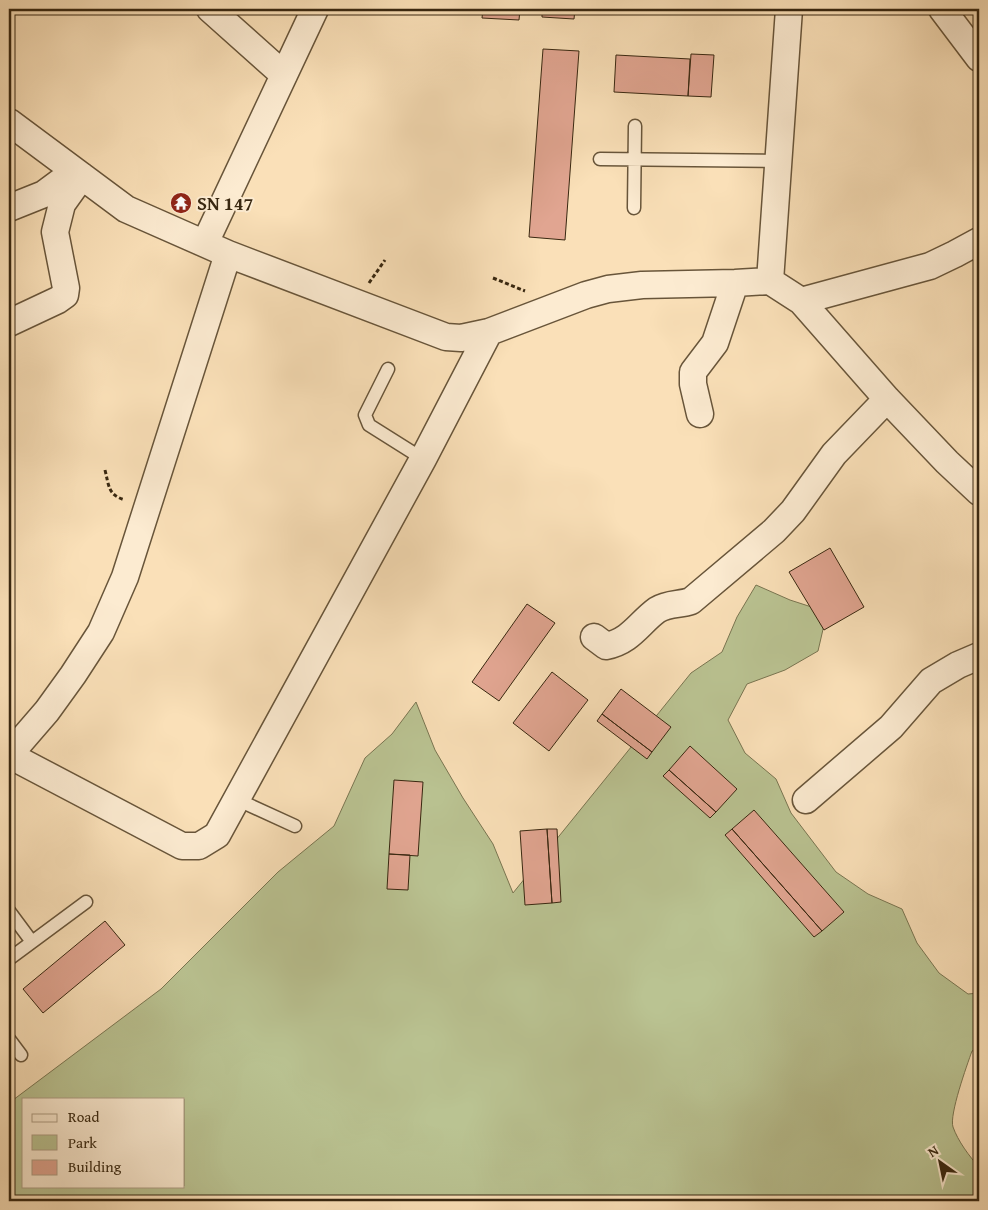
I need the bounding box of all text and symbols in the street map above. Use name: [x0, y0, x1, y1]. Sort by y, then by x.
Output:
place label: SN 147: [197, 189, 254, 217]
temple icon: SN 147: [169, 191, 193, 215]
legend: [22, 1098, 185, 1188]
text: Road: [68, 1106, 99, 1127]
text: Park: [68, 1132, 97, 1153]
north arrow: [916, 1138, 966, 1188]
text: N: [924, 1140, 943, 1162]
text: Building: [68, 1156, 122, 1177]

